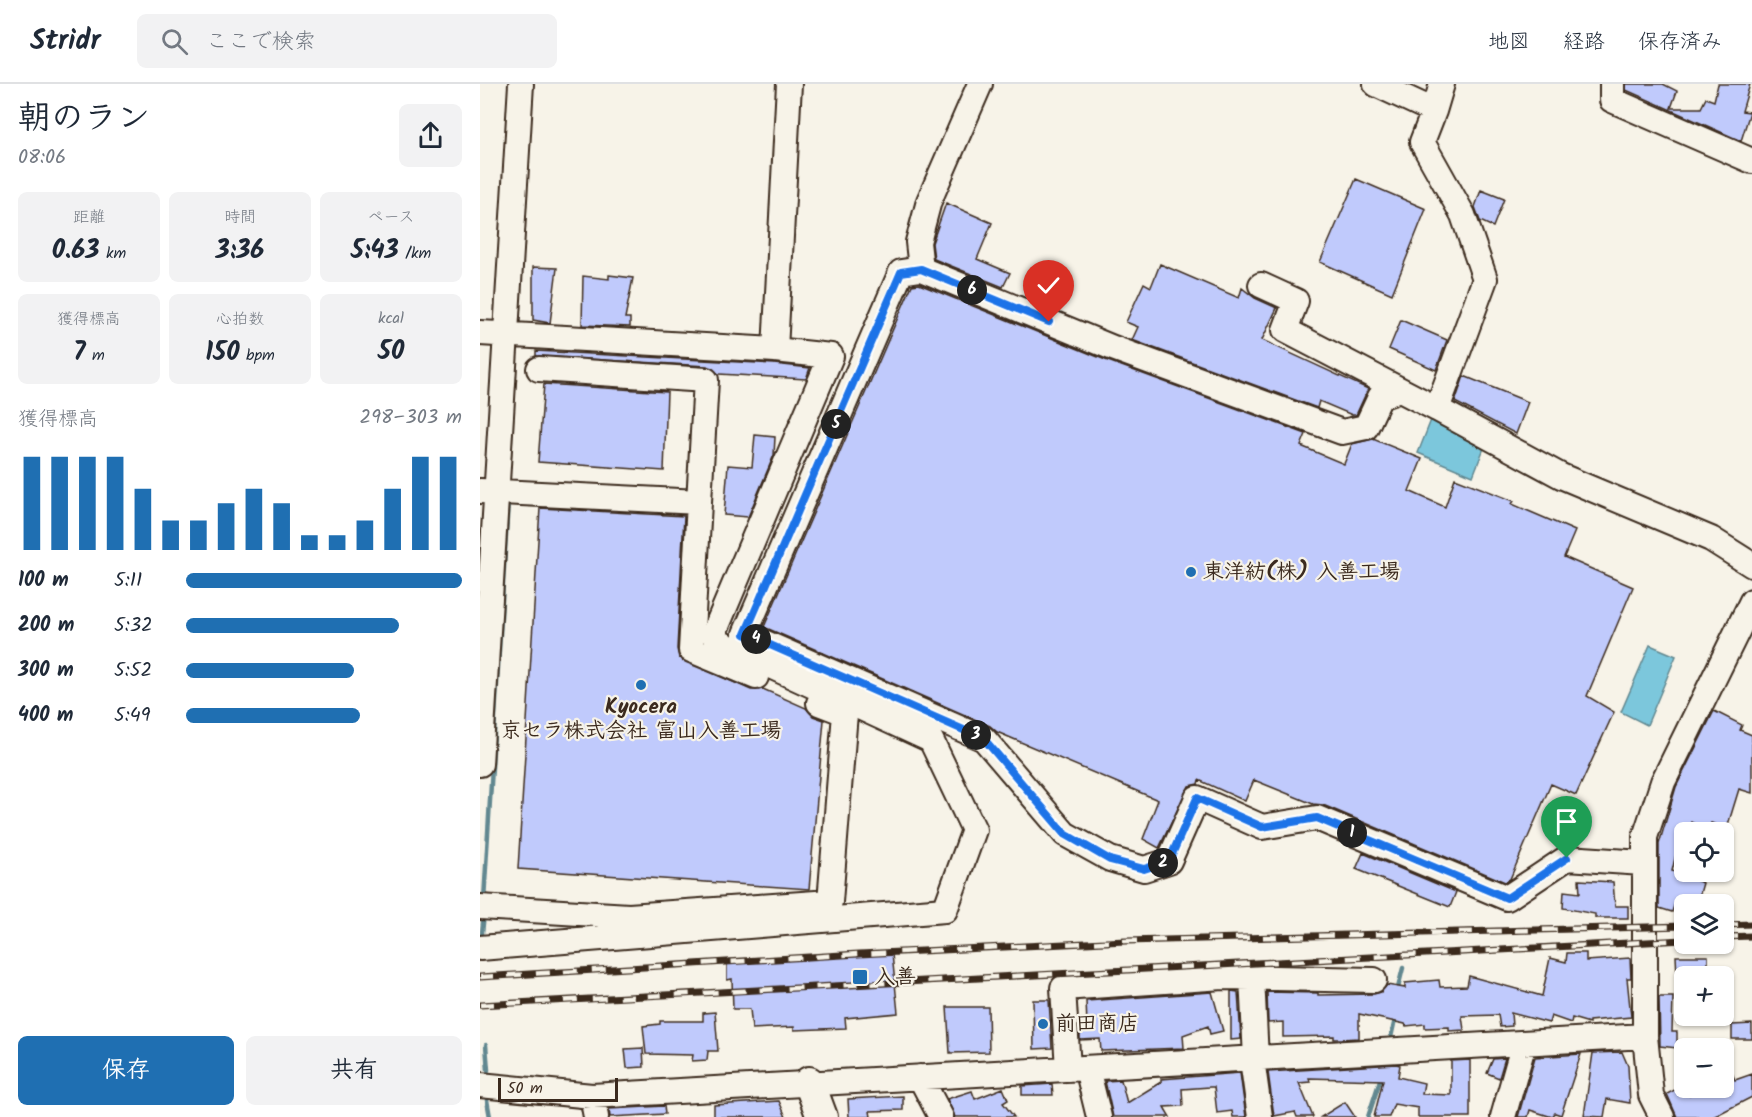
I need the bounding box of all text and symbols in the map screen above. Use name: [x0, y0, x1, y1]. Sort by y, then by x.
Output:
search box: [137, 14, 557, 68]
text: Stridr: [30, 19, 101, 64]
icon: search: [158, 25, 191, 58]
text: ここで検索: [206, 25, 316, 60]
text: 地図: [1488, 26, 1530, 59]
text: 経路: [1563, 26, 1605, 59]
text: 保存済み: [1638, 26, 1722, 59]
text: 朝のラン: [18, 93, 150, 146]
button: share: [399, 104, 462, 167]
text: 08:06: [18, 142, 66, 174]
text: 距離: [73, 205, 105, 230]
text: 時間: [224, 205, 256, 230]
text: ペース: [367, 205, 415, 230]
text: 0.63: [52, 230, 100, 272]
text: 3:36: [216, 230, 264, 272]
text: 5:43: [351, 230, 399, 272]
text: km: [100, 241, 126, 266]
text: /km: [399, 241, 431, 266]
pin: [1023, 260, 1074, 322]
icon: check: [1032, 269, 1065, 302]
pin: 6: [957, 275, 987, 305]
text: 6: [968, 277, 976, 302]
text: kcal: [378, 306, 404, 331]
text: 獲得標高: [57, 307, 121, 332]
text: 心拍数: [216, 307, 264, 332]
text: 50: [378, 331, 404, 373]
text: 7: [73, 332, 86, 374]
text: 150: [205, 332, 240, 374]
text: m: [86, 343, 105, 368]
text: bpm: [240, 343, 275, 368]
text: 298–303 m: [360, 402, 462, 434]
text: 獲得標高: [18, 404, 98, 436]
pin: 5: [821, 409, 851, 439]
text: 5: [832, 411, 840, 436]
place label: 東洋紡(株) 入善工場: [1203, 556, 1400, 589]
text: 100 m: [18, 565, 69, 597]
text: 5:11: [114, 565, 142, 597]
marker: 東洋紡(株) 入善工場: [1184, 565, 1198, 579]
text: 200 m: [18, 610, 74, 642]
text: 5:32: [114, 610, 153, 642]
pin: 4: [741, 624, 771, 654]
text: 4: [752, 626, 760, 651]
text: 300 m: [18, 655, 74, 687]
text: 5:52: [114, 655, 152, 687]
marker: Kyocera 京セラ株式会社 富山入善工場: [634, 678, 648, 692]
place label: Kyocera 京セラ株式会社 富山入善工場: [500, 691, 782, 748]
text: 400 m: [18, 700, 74, 732]
text: 5:49: [114, 700, 150, 732]
pin: 3: [961, 720, 991, 750]
text: 3: [972, 722, 980, 747]
pin: [1541, 796, 1592, 858]
icon: arrive: [1550, 805, 1583, 838]
pin: 1: [1337, 818, 1367, 848]
text: 1: [1350, 820, 1354, 845]
map controls: [1674, 822, 1734, 1098]
button: locate: [1674, 822, 1734, 882]
pin: 2: [1148, 848, 1178, 878]
text: 2: [1158, 850, 1168, 875]
button: layers: [1674, 894, 1734, 954]
place label: 入善: [874, 961, 916, 994]
button: +: [1674, 966, 1734, 1026]
marker: 入善: [851, 968, 869, 986]
place label: 前田商店: [1055, 1008, 1139, 1041]
marker: 前田商店: [1036, 1017, 1050, 1031]
button: 保存: [18, 1036, 234, 1105]
button: 共有: [246, 1036, 462, 1105]
button: −: [1674, 1038, 1734, 1098]
scale bar: [498, 1075, 618, 1102]
text: 50 m: [507, 1076, 543, 1101]

